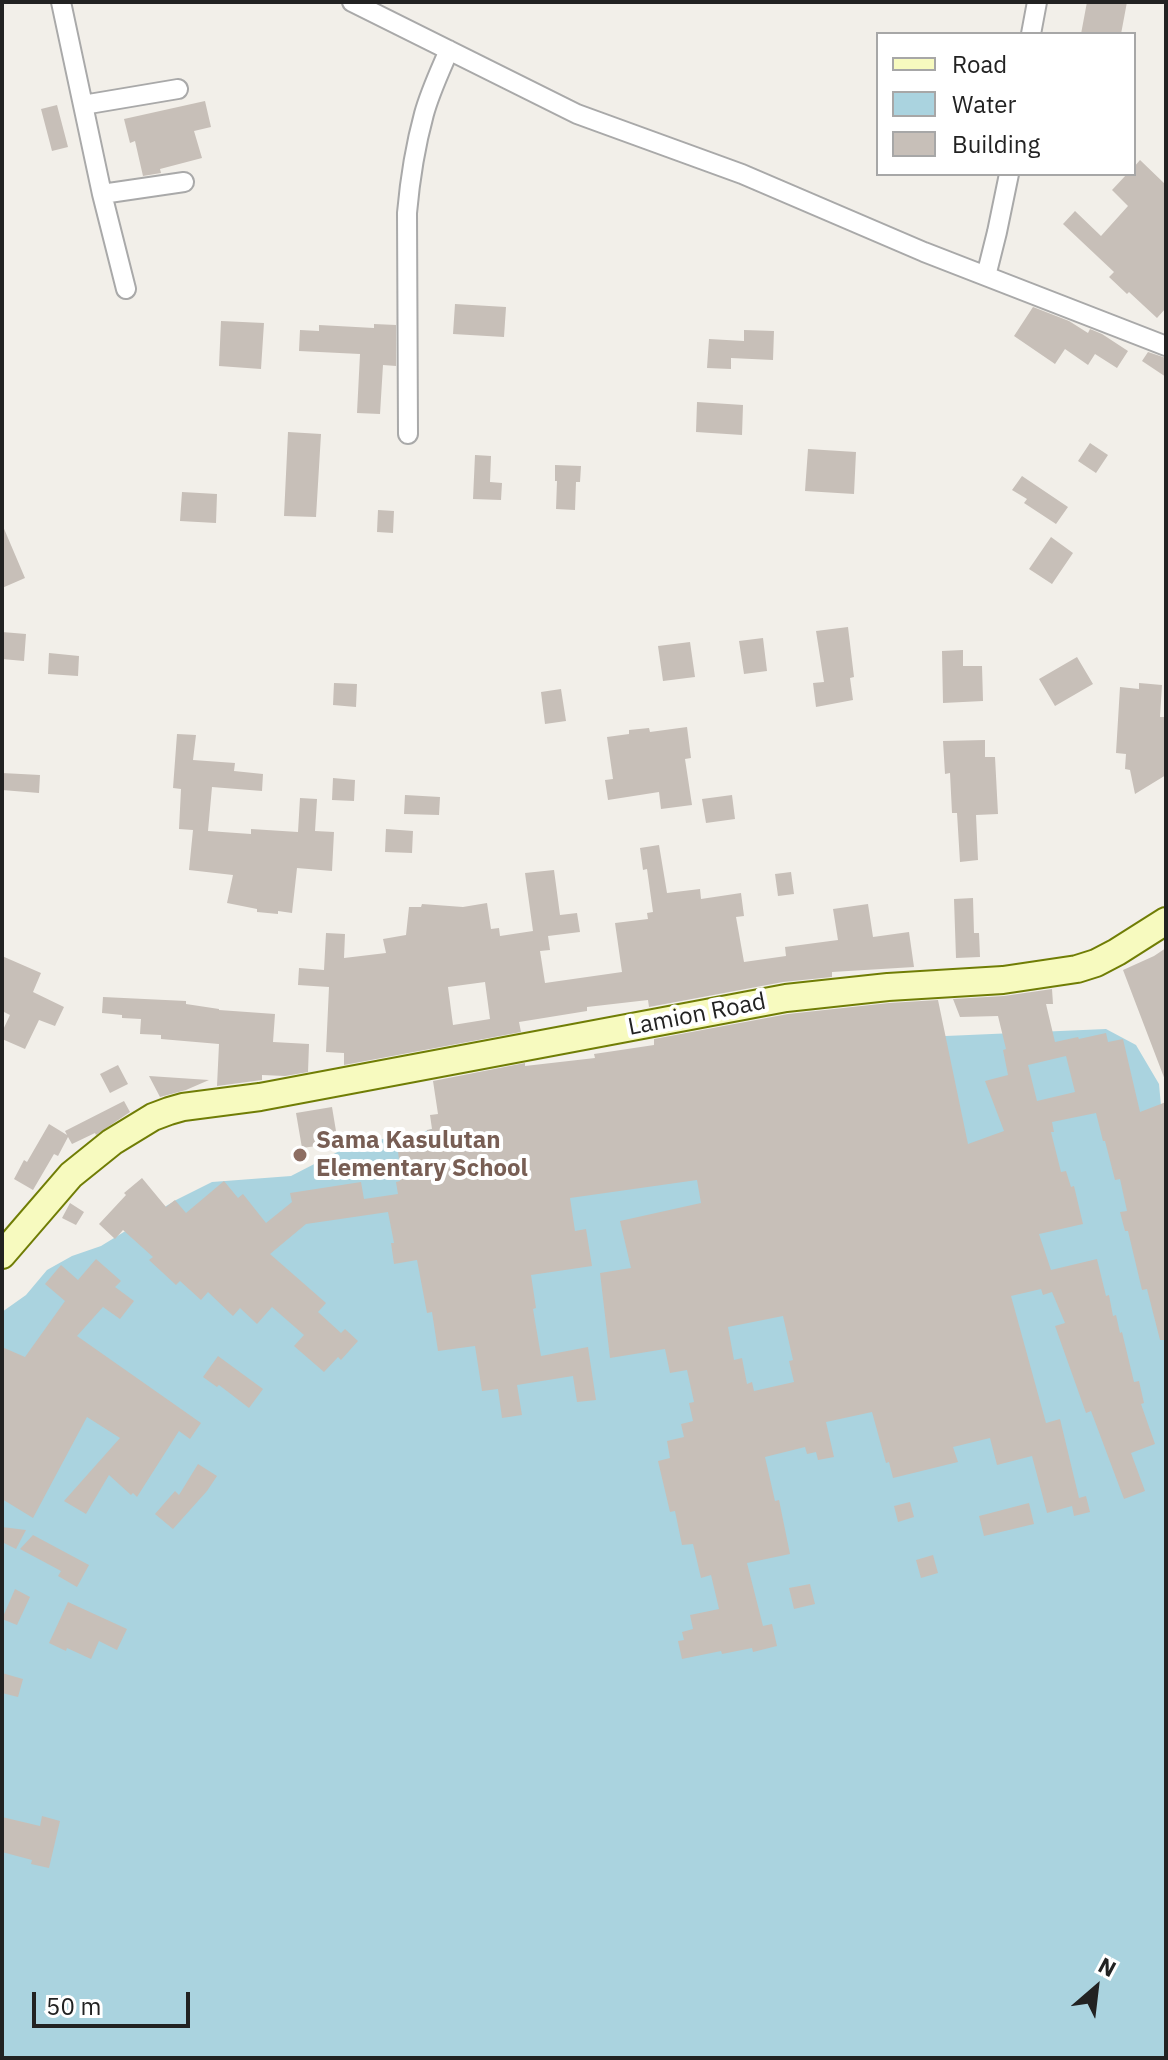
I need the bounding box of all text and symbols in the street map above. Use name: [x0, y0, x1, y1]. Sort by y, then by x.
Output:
legend: [876, 32, 1136, 176]
text: Road: [952, 48, 1007, 80]
text: Water: [952, 88, 1016, 120]
text: Building: [952, 128, 1040, 160]
street label: Lamion Road: [626, 988, 768, 1042]
place label: Sama Kasulutan Elementary School: [316, 1127, 528, 1183]
marker: Sama Kasulutan Elementary School: [291, 1146, 309, 1164]
north arrow: [1056, 1948, 1136, 2028]
text: N: [1094, 1950, 1121, 1983]
scale bar: [36, 1976, 194, 2026]
text: 50 m: [46, 1990, 101, 2022]

